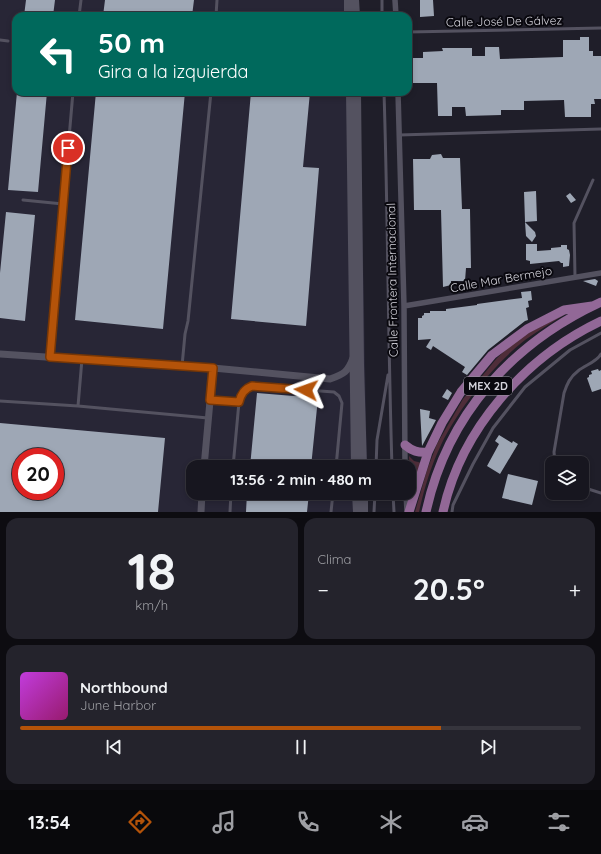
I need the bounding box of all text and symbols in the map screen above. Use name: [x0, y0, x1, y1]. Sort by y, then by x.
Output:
street label: Calle José De Gálvez: [446, 12, 562, 30]
text: 50 m: [98, 25, 165, 60]
icon: left: [32, 28, 84, 80]
text: Gira a la izquierda: [98, 60, 249, 83]
pin: [51, 131, 85, 165]
icon: arrive: [57, 137, 79, 159]
street label: Calle Frontera Internacional: [383, 203, 401, 357]
street label: Calle Mar Bermejo: [449, 263, 553, 295]
position arrow: [285, 369, 327, 411]
road number: MEX 2D: [464, 377, 512, 395]
speed limit sign: 20: [12, 448, 64, 500]
map controls: [545, 456, 589, 500]
button: layers: [545, 456, 589, 500]
text: 13:56 · 2 min · 480 m: [230, 470, 372, 489]
text: 18: [127, 538, 176, 603]
text: Clima: [318, 551, 352, 567]
text: 20.5°: [413, 570, 485, 608]
text: −: [318, 576, 329, 604]
text: +: [569, 576, 581, 604]
text: km/h: [135, 597, 168, 613]
text: Northbound: [80, 678, 168, 697]
text: June Harbor: [80, 697, 156, 713]
icon: previous: [103, 736, 125, 758]
icon: pause: [290, 736, 312, 758]
icon: next: [477, 736, 499, 758]
icon: directions: [126, 808, 154, 836]
icon: music: [210, 808, 238, 836]
icon: phone: [294, 808, 322, 836]
icon: climate: [377, 808, 405, 836]
icon: car: [461, 808, 489, 836]
icon: filters: [545, 808, 573, 836]
text: 13:54: [28, 811, 70, 834]

